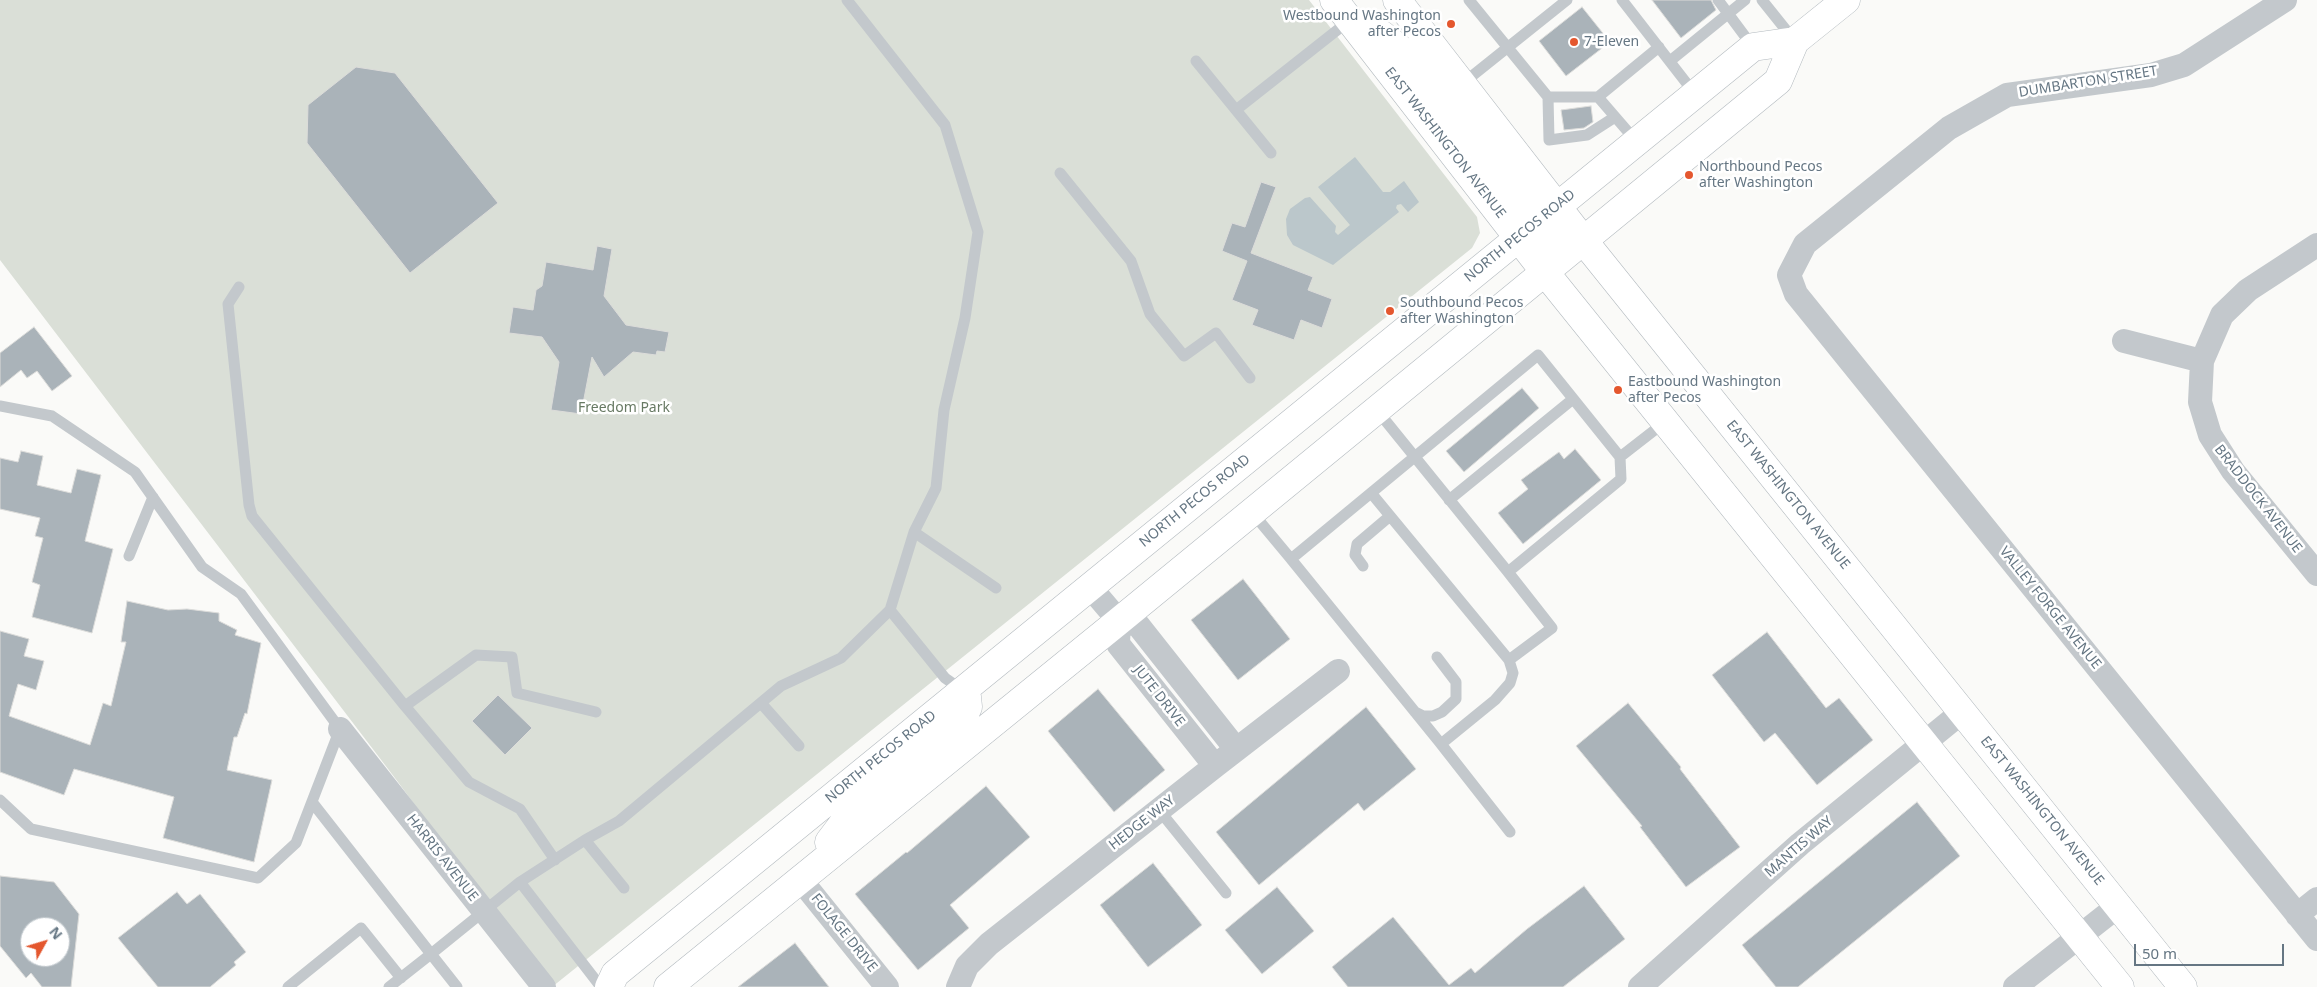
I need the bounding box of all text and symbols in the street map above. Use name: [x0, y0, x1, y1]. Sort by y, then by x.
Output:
place label: Westbound Washington after Pecos: [1283, 8, 1441, 40]
marker: Westbound Washington after Pecos: [1445, 18, 1457, 30]
place label: 7-Eleven: [1584, 34, 1639, 50]
marker: 7-Eleven: [1568, 36, 1580, 48]
street label: DUMBARTON STREET: [2017, 63, 2159, 101]
street label: EAST WASHINGTON AVENUE: [1381, 64, 1509, 222]
place label: Northbound Pecos after Washington: [1699, 159, 1822, 192]
marker: Northbound Pecos after Washington: [1683, 169, 1695, 181]
street label: NORTH PECOS ROAD: [1461, 186, 1579, 286]
place label: Southbound Pecos after Washington: [1400, 295, 1523, 328]
marker: Southbound Pecos after Washington: [1384, 305, 1396, 317]
place label: Eastbound Washington after Pecos: [1628, 374, 1781, 407]
marker: Eastbound Washington after Pecos: [1612, 384, 1624, 396]
park label: Freedom Park: [578, 400, 670, 416]
street label: EAST WASHINGTON AVENUE: [1723, 417, 1853, 573]
street label: BRADDOCK AVENUE: [2211, 442, 2305, 556]
street label: NORTH PECOS ROAD: [1136, 451, 1254, 551]
street label: VALLEY FORGE AVENUE: [1995, 543, 2105, 673]
street label: JUTE DRIVE: [1130, 662, 1188, 730]
street label: NORTH PECOS ROAD: [822, 707, 940, 807]
street label: EAST WASHINGTON AVENUE: [1977, 733, 2107, 889]
street label: HEDGE WAY: [1106, 792, 1178, 854]
street label: HARRIS AVENUE: [403, 811, 481, 905]
street label: MANTIS WAY: [1762, 813, 1836, 881]
street label: FOLAGE DRIVE: [807, 891, 881, 975]
north arrow: [20, 917, 70, 967]
text: N: [45, 922, 67, 943]
scale bar: [2137, 934, 2287, 966]
text: 50 m: [2142, 943, 2177, 963]

